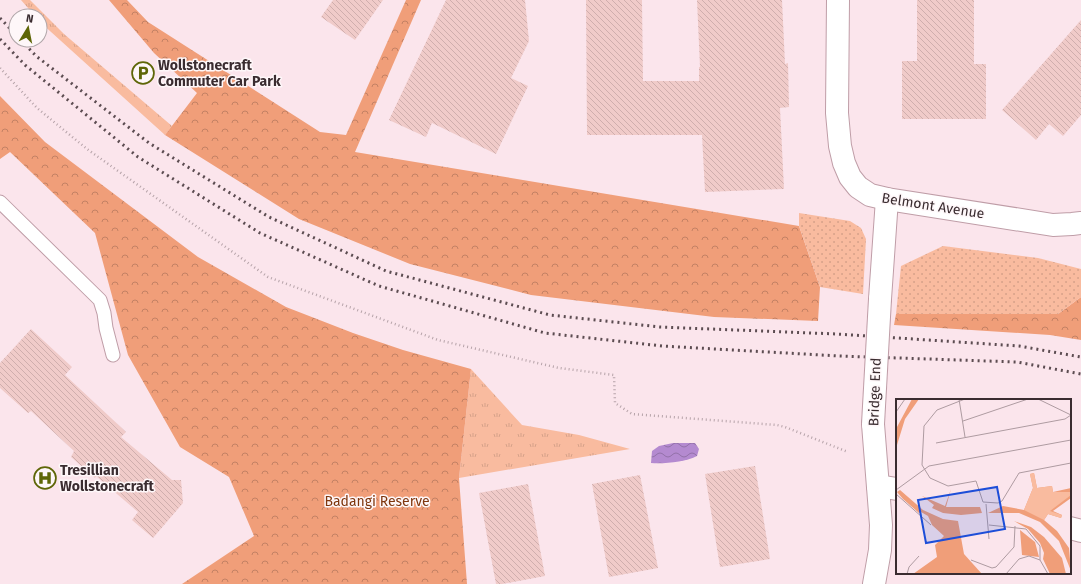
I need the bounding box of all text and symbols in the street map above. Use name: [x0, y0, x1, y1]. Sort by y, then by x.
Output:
north arrow: [8, 8, 48, 48]
text: N: [25, 12, 34, 26]
place label: Wollstonecraft Commuter Car Park: [158, 57, 281, 90]
parking icon: Wollstonecraft Commuter Car Park: [130, 60, 156, 86]
street label: Belmont Avenue: [880, 189, 986, 223]
street label: Bridge End: [865, 357, 885, 427]
inset map: [896, 399, 1071, 574]
place label: Tresillian Wollstonecraft: [60, 462, 155, 495]
hospital icon: Tresillian Wollstonecraft: [32, 465, 58, 491]
park label: Badangi Reserve: [324, 493, 430, 510]

